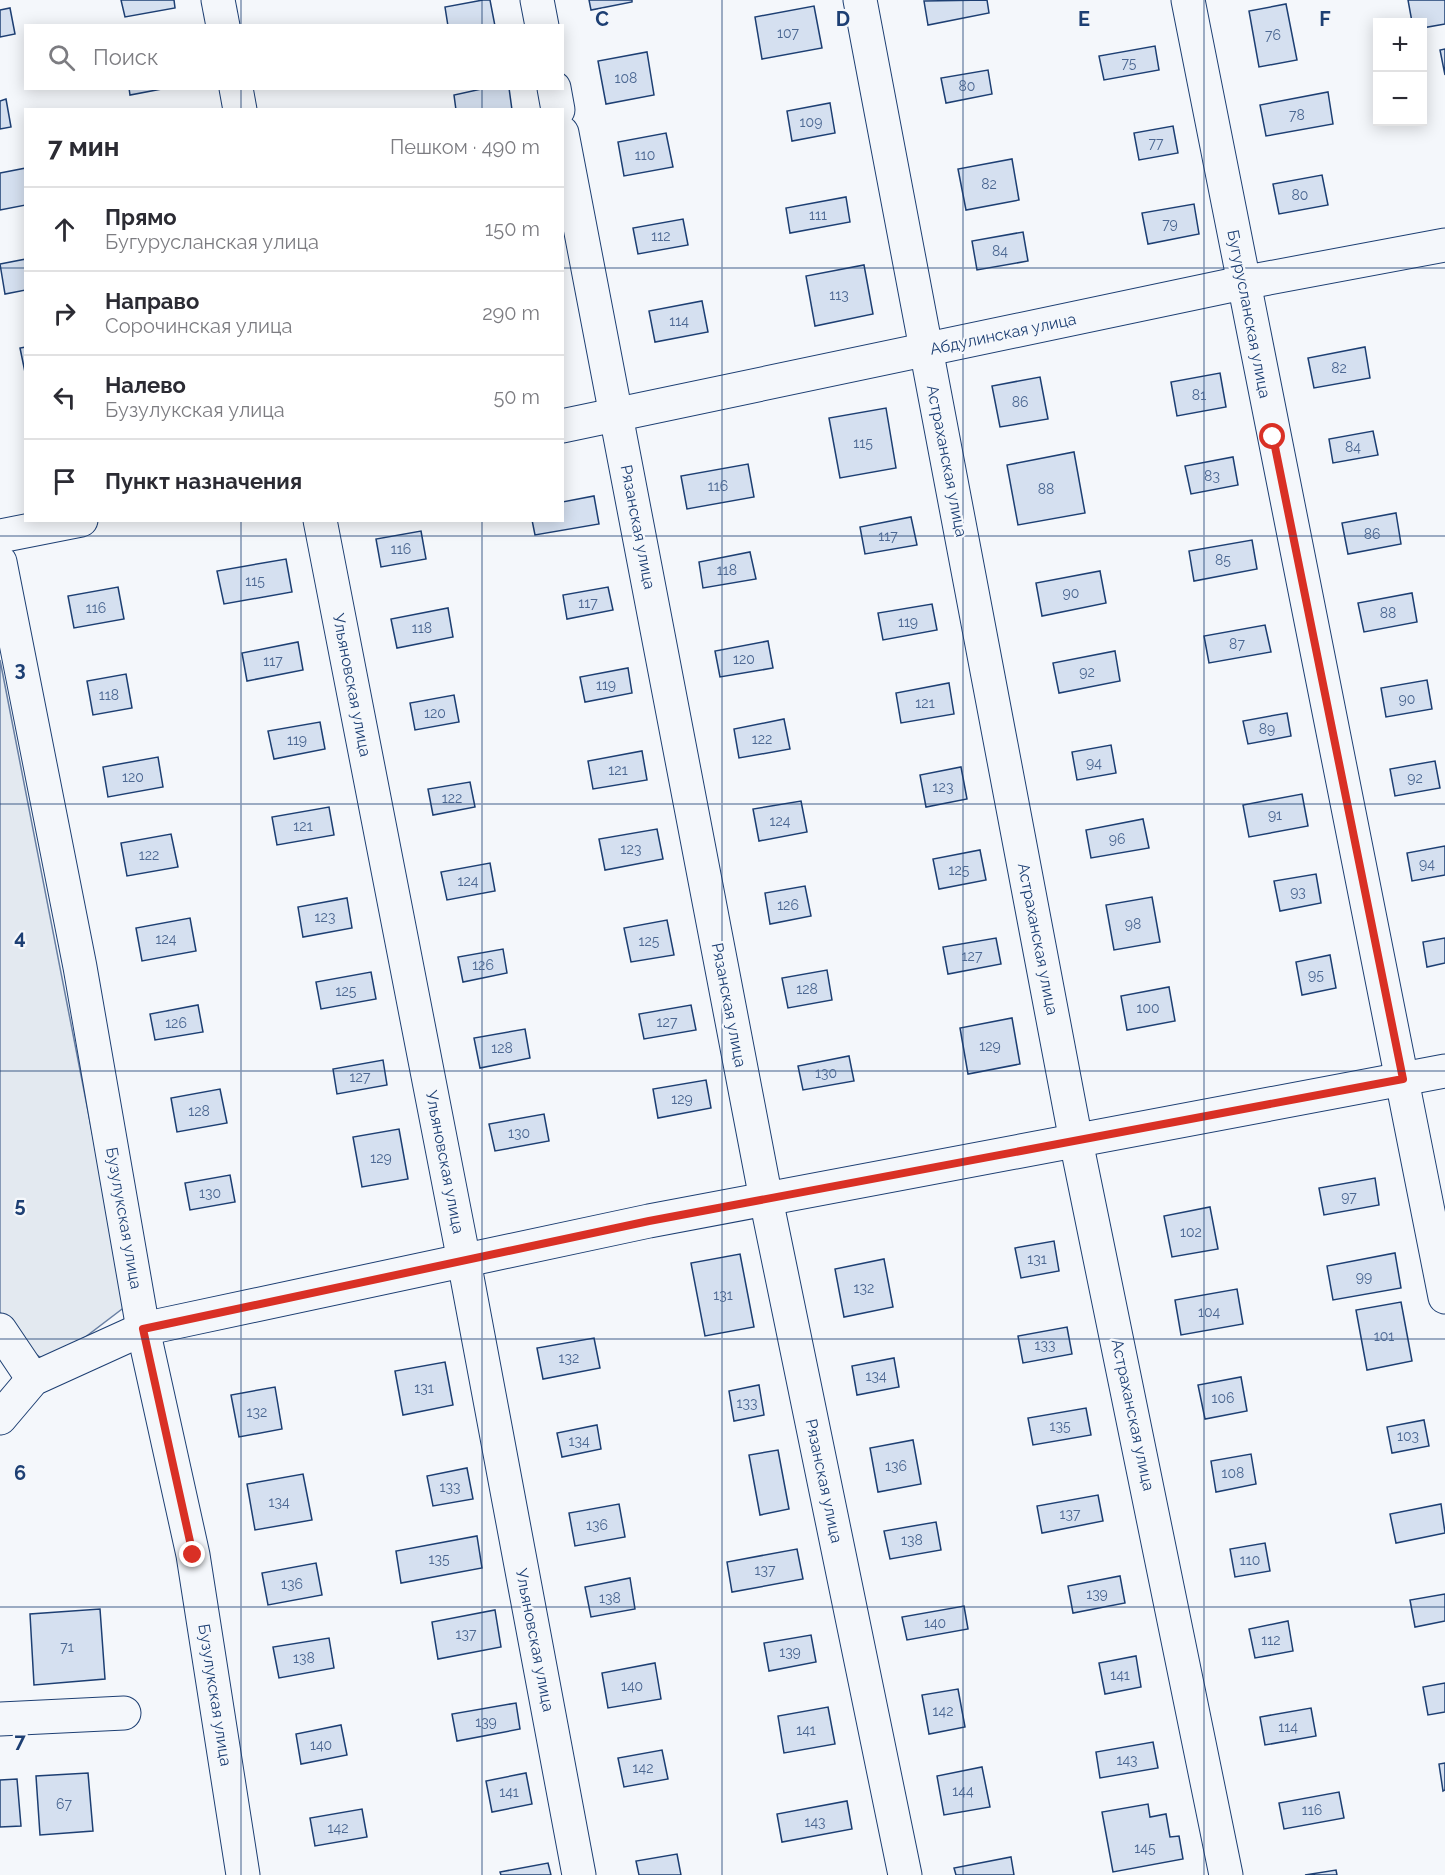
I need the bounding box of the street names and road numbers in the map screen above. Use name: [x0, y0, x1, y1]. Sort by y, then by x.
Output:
street label: Бугурусланская улица: [1223, 228, 1275, 400]
street label: Абдулинская улица: [928, 309, 1078, 359]
street label: Астраханская улица: [923, 383, 971, 539]
street label: Рязанская улица: [617, 463, 659, 591]
street label: Ульяновская улица: [329, 612, 375, 758]
street label: Астраханская улица: [1014, 861, 1062, 1017]
street label: Рязанская улица: [708, 941, 750, 1069]
street label: Ульяновская улица: [422, 1089, 468, 1235]
street label: Бузулукская улица: [102, 1146, 146, 1290]
street label: Астраханская улица: [1108, 1337, 1158, 1493]
street label: Рязанская улица: [802, 1417, 846, 1545]
street label: Ульяновская улица: [512, 1567, 558, 1713]
street label: Бузулукская улица: [194, 1623, 236, 1767]

